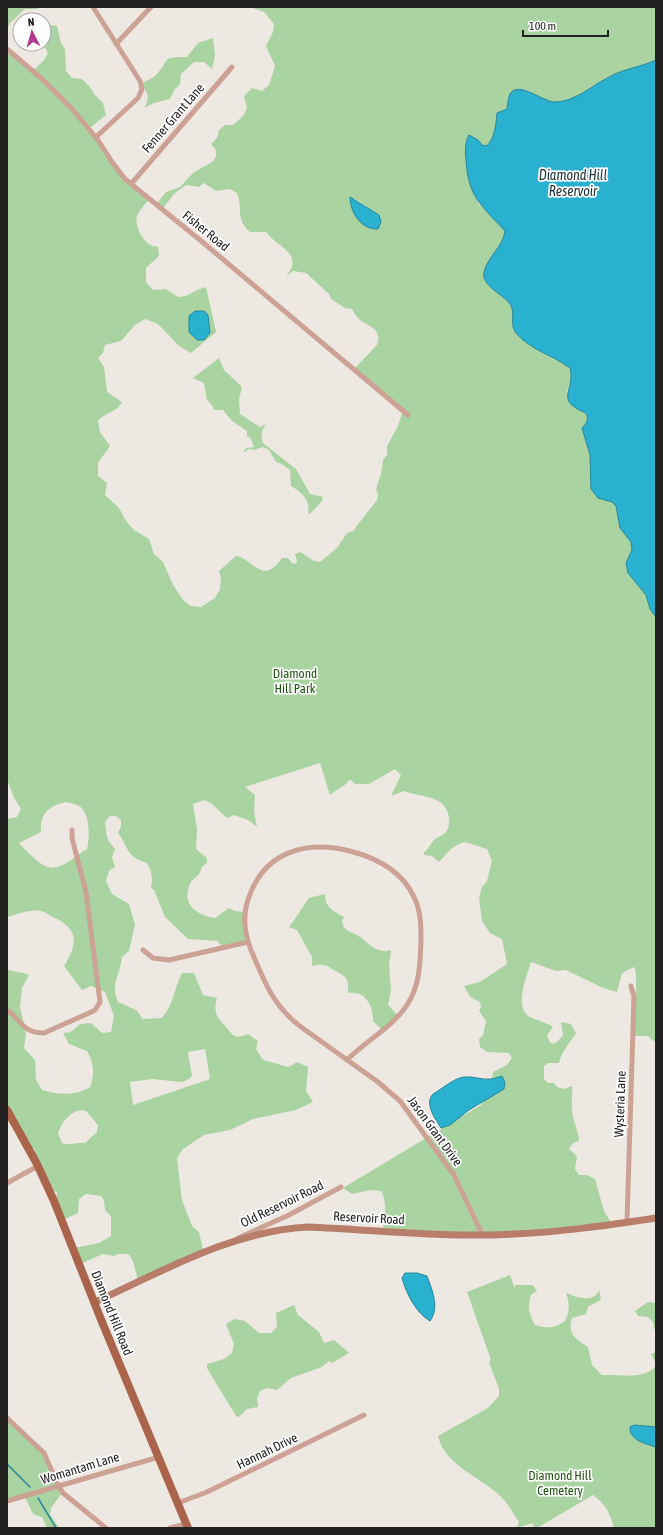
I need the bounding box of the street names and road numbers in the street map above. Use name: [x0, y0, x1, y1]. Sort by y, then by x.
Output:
street label: Fenner Grant Lane: [139, 80, 207, 156]
street label: Fisher Road: [180, 208, 232, 254]
street label: Wysteria Lane: [611, 1070, 629, 1138]
street label: Jason Grant Drive: [405, 1093, 465, 1169]
street label: Old Reservoir Road: [238, 1177, 326, 1231]
street label: Reservoir Road: [333, 1209, 405, 1227]
street label: Diamond Hill Road: [88, 1268, 136, 1358]
street label: Hannah Drive: [234, 1430, 300, 1472]
street label: Womantam Lane: [39, 1449, 121, 1487]

